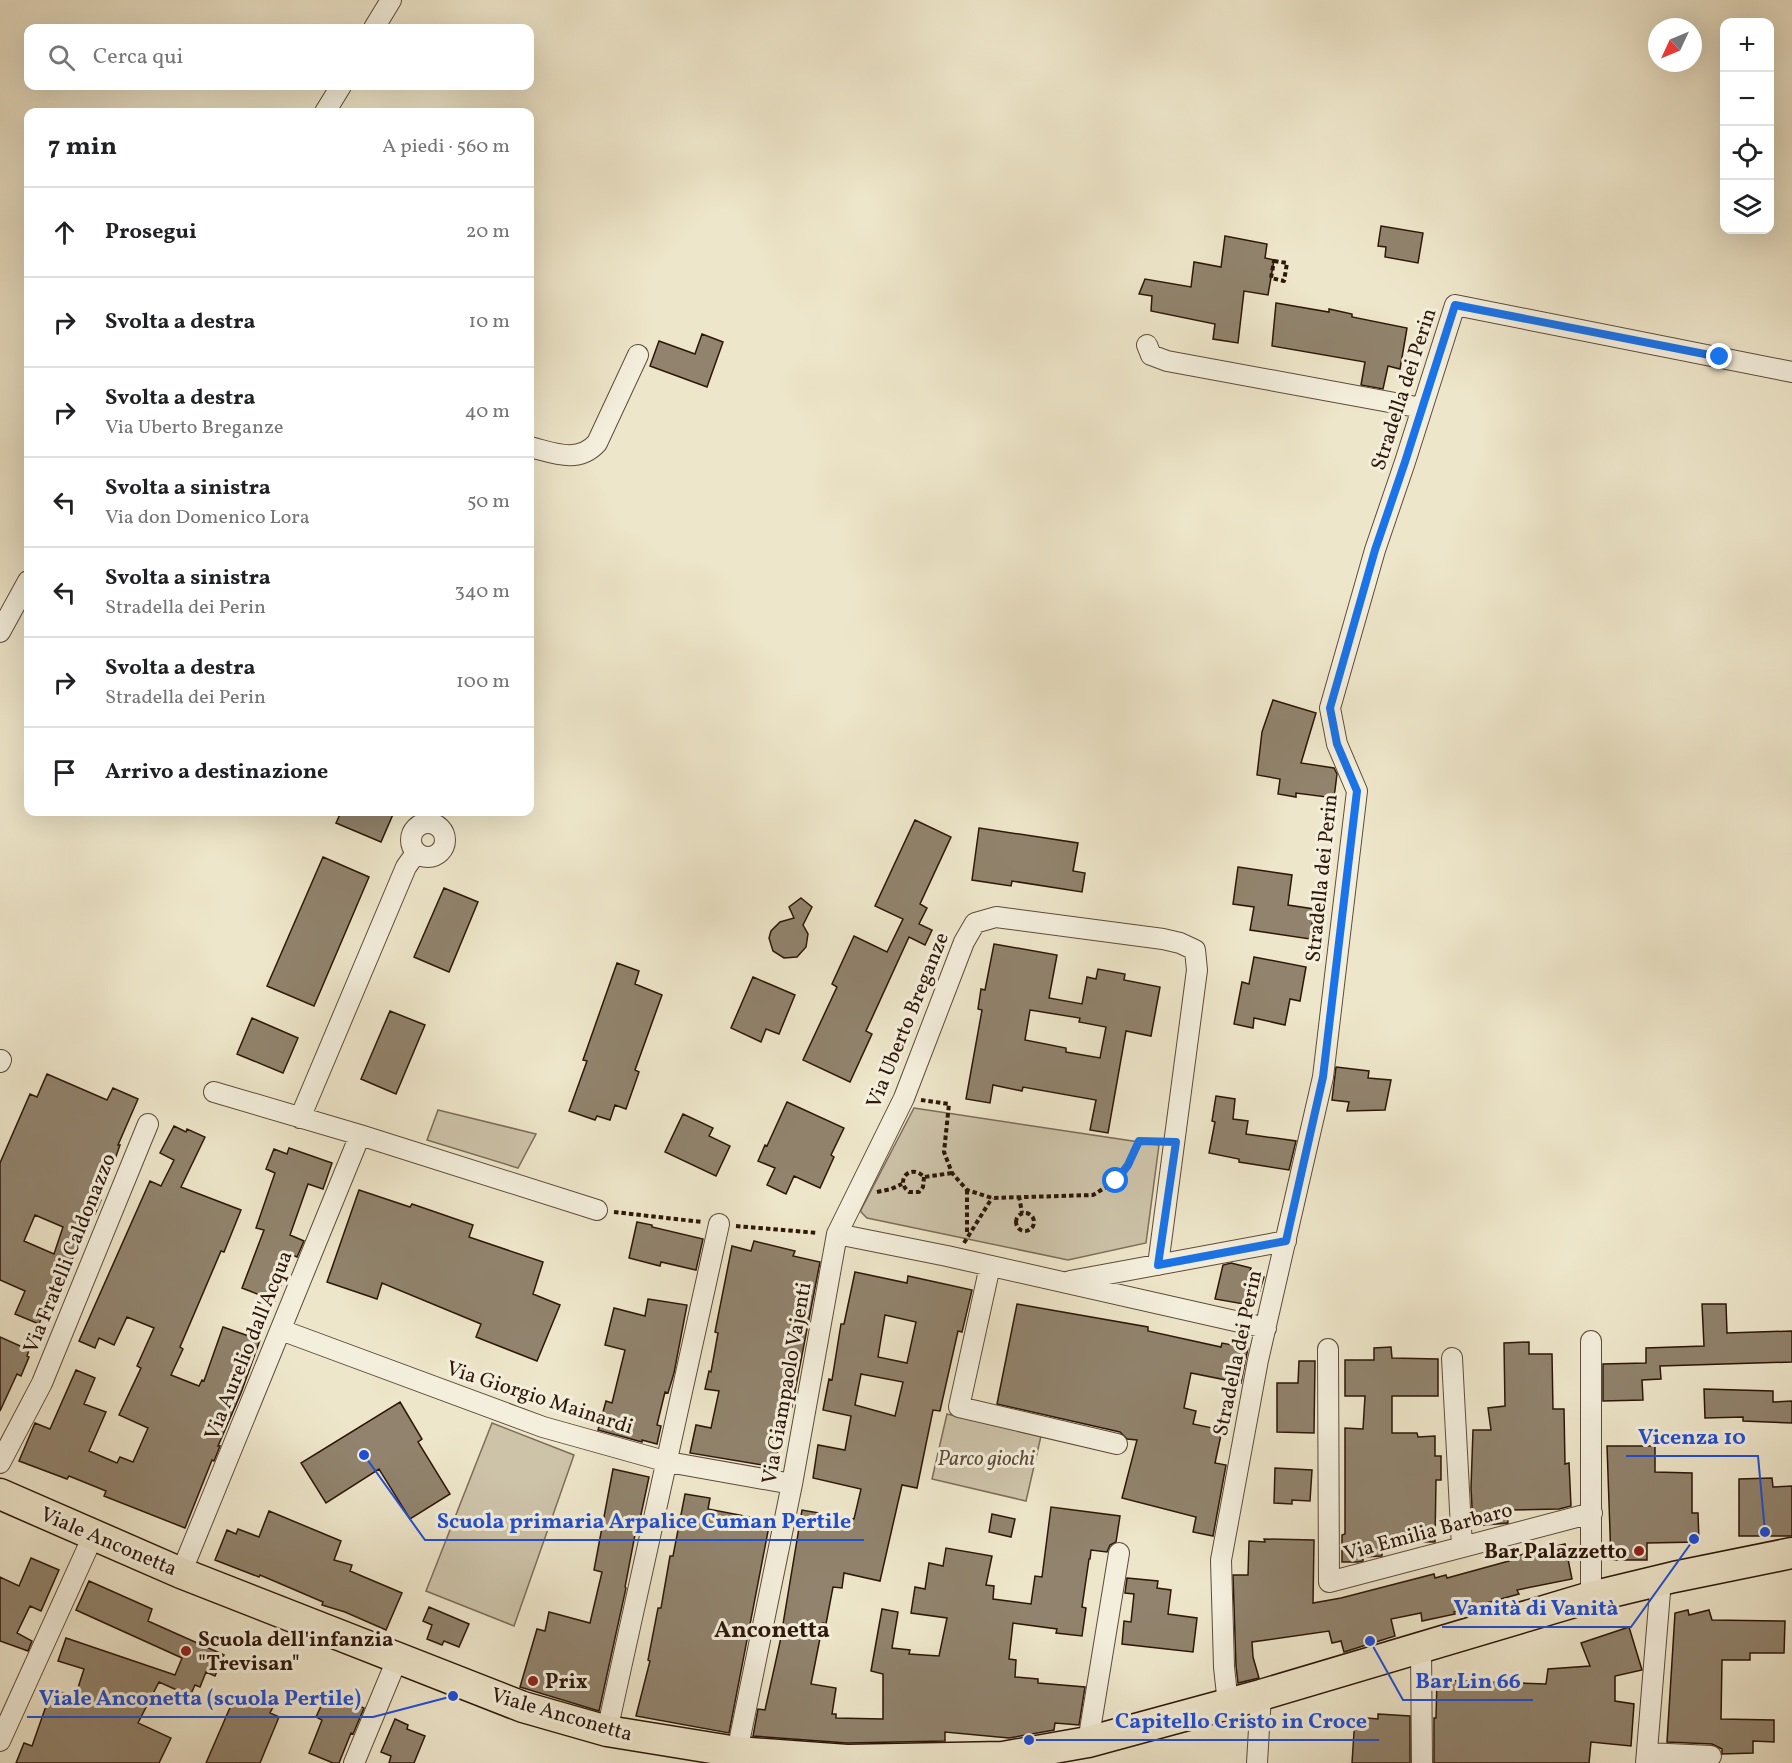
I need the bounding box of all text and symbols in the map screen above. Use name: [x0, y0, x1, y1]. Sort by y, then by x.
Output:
north arrow: [1648, 18, 1702, 72]
map controls: [1720, 18, 1774, 234]
button: +: [1720, 18, 1774, 72]
search box: [24, 24, 534, 90]
icon: search: [45, 41, 78, 74]
text: Cerca qui: [93, 42, 183, 73]
button: −: [1720, 72, 1774, 126]
button: locate: [1720, 126, 1774, 180]
text: 7 min: [48, 129, 117, 165]
text: A piedi · 560 m: [382, 133, 510, 161]
button: layers: [1720, 180, 1774, 234]
icon: ahead: [48, 216, 81, 249]
text: Prosegui: [105, 217, 197, 248]
text: 20 m: [466, 218, 510, 246]
street label: Stradella dei Perin: [1365, 305, 1444, 474]
icon: right: [48, 306, 81, 339]
text: Svolta a destra: [105, 307, 256, 338]
text: 10 m: [469, 308, 510, 336]
route end: [1706, 343, 1732, 369]
text: Svolta a destra: [105, 383, 256, 414]
icon: right: [48, 396, 81, 429]
text: 40 m: [465, 398, 510, 426]
text: Via Uberto Breganze: [105, 414, 283, 442]
text: Svolta a sinistra: [105, 473, 271, 504]
icon: left: [48, 486, 81, 519]
text: 50 m: [467, 488, 510, 516]
text: Via don Domenico Lora: [105, 504, 310, 532]
text: Svolta a sinistra: [105, 563, 271, 594]
icon: left: [48, 576, 81, 609]
text: 340 m: [454, 578, 510, 606]
text: Stradella dei Perin: [105, 594, 266, 622]
text: Svolta a destra: [105, 653, 256, 684]
icon: right: [48, 666, 81, 699]
text: 100 m: [456, 668, 510, 696]
text: Stradella dei Perin: [105, 684, 266, 712]
icon: arrive: [48, 756, 81, 789]
text: Arrivo a destinazione: [105, 757, 328, 788]
street label: Stradella dei Perin: [1299, 793, 1346, 964]
street label: Via Uberto Breganze: [860, 928, 957, 1113]
street label: Via Fratelli Caldonazzo: [17, 1149, 124, 1358]
route start: [1102, 1167, 1128, 1193]
street label: Via Aurelio dall'Acqua: [198, 1247, 301, 1445]
street label: Stradella dei Perin: [1207, 1268, 1270, 1439]
street label: Via Giampaolo Vajenti: [755, 1280, 820, 1487]
street label: Via Giorgio Mainardi: [442, 1355, 637, 1442]
callout: Vicenza 10: [1626, 1416, 1758, 1456]
text: Vicenza 10: [1638, 1423, 1746, 1454]
park label: Parco giochi: [937, 1445, 1035, 1474]
street label: Via Emilia Barbaro: [1341, 1496, 1516, 1569]
callout: Scuola primaria Arpalice Cuman Pertile: [425, 1500, 864, 1540]
street label: Viale Anconetta: [36, 1501, 181, 1584]
text: Scuola primaria Arpalice Cuman Pertile: [437, 1507, 851, 1538]
place label: Bar Palazzetto: [1484, 1538, 1627, 1567]
marker: Bar Palazzetto: [1632, 1544, 1646, 1558]
callout: Vanità di Vanità: [1442, 1587, 1631, 1627]
text: Vanità di Vanità: [1454, 1594, 1618, 1625]
district label: Anconetta: [714, 1614, 830, 1648]
place label: Scuola dell'infanzia "Trevisan": [198, 1626, 393, 1679]
marker: Scuola dell'infanzia "Trevisan": [179, 1644, 193, 1658]
callout: Bar Lin 66: [1403, 1660, 1533, 1700]
text: Bar Lin 66: [1415, 1667, 1521, 1698]
place label: Prix: [545, 1668, 588, 1697]
marker: Prix: [526, 1674, 540, 1688]
callout: Viale Anconetta (scuola Pertile): [27, 1677, 373, 1717]
street label: Viale Anconetta: [487, 1681, 636, 1749]
text: Viale Anconetta (scuola Pertile): [39, 1684, 361, 1715]
callout: Capitello Cristo in Croce: [1103, 1700, 1379, 1740]
text: Capitello Cristo in Croce: [1115, 1707, 1367, 1738]

